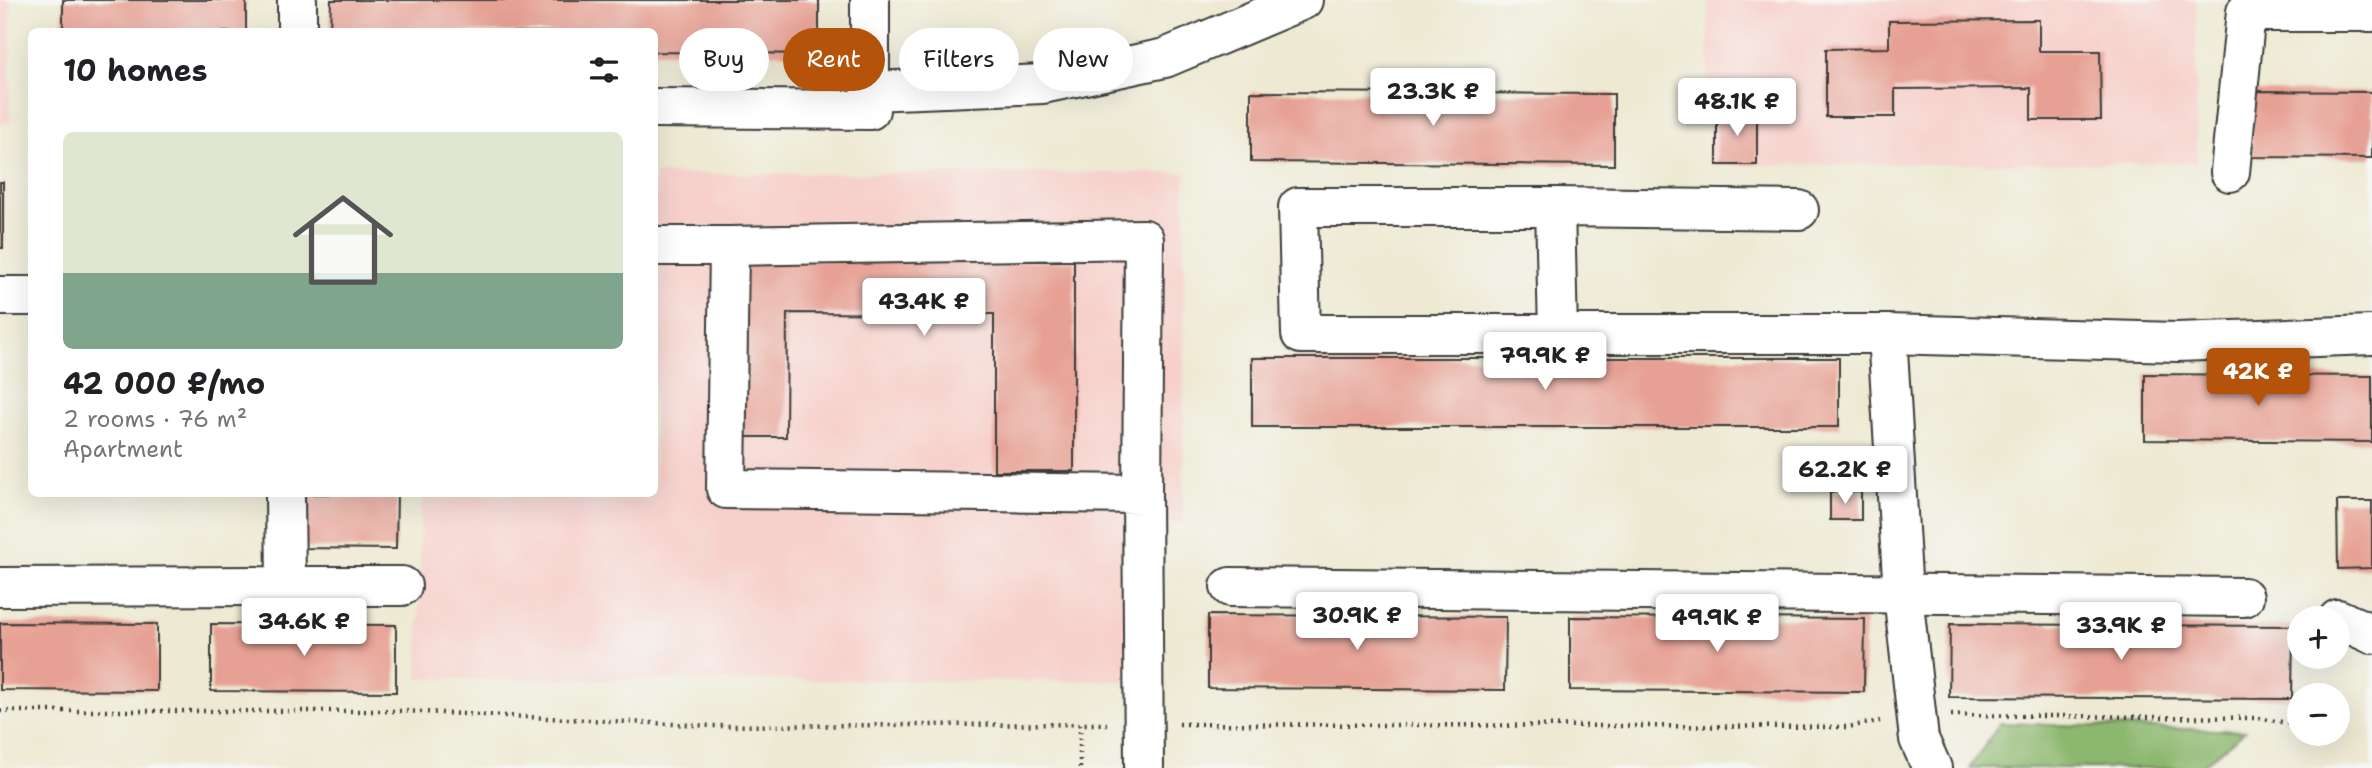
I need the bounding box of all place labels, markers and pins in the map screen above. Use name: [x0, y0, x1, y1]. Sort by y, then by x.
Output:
pin: 23.3K ₽: [1368, 68, 1498, 128]
pin: 48.1K ₽: [1672, 78, 1802, 138]
pin: 43.4K ₽: [859, 278, 989, 338]
pin: 79.9K ₽: [1480, 332, 1610, 392]
pin: 42K ₽: [2209, 348, 2307, 408]
pin: 62.2K ₽: [1780, 447, 1910, 506]
pin: 30.9K ₽: [1292, 592, 1422, 652]
pin: 49.9K ₽: [1652, 594, 1782, 654]
pin: 34.6K ₽: [239, 598, 369, 658]
pin: 33.9K ₽: [2056, 602, 2186, 662]

